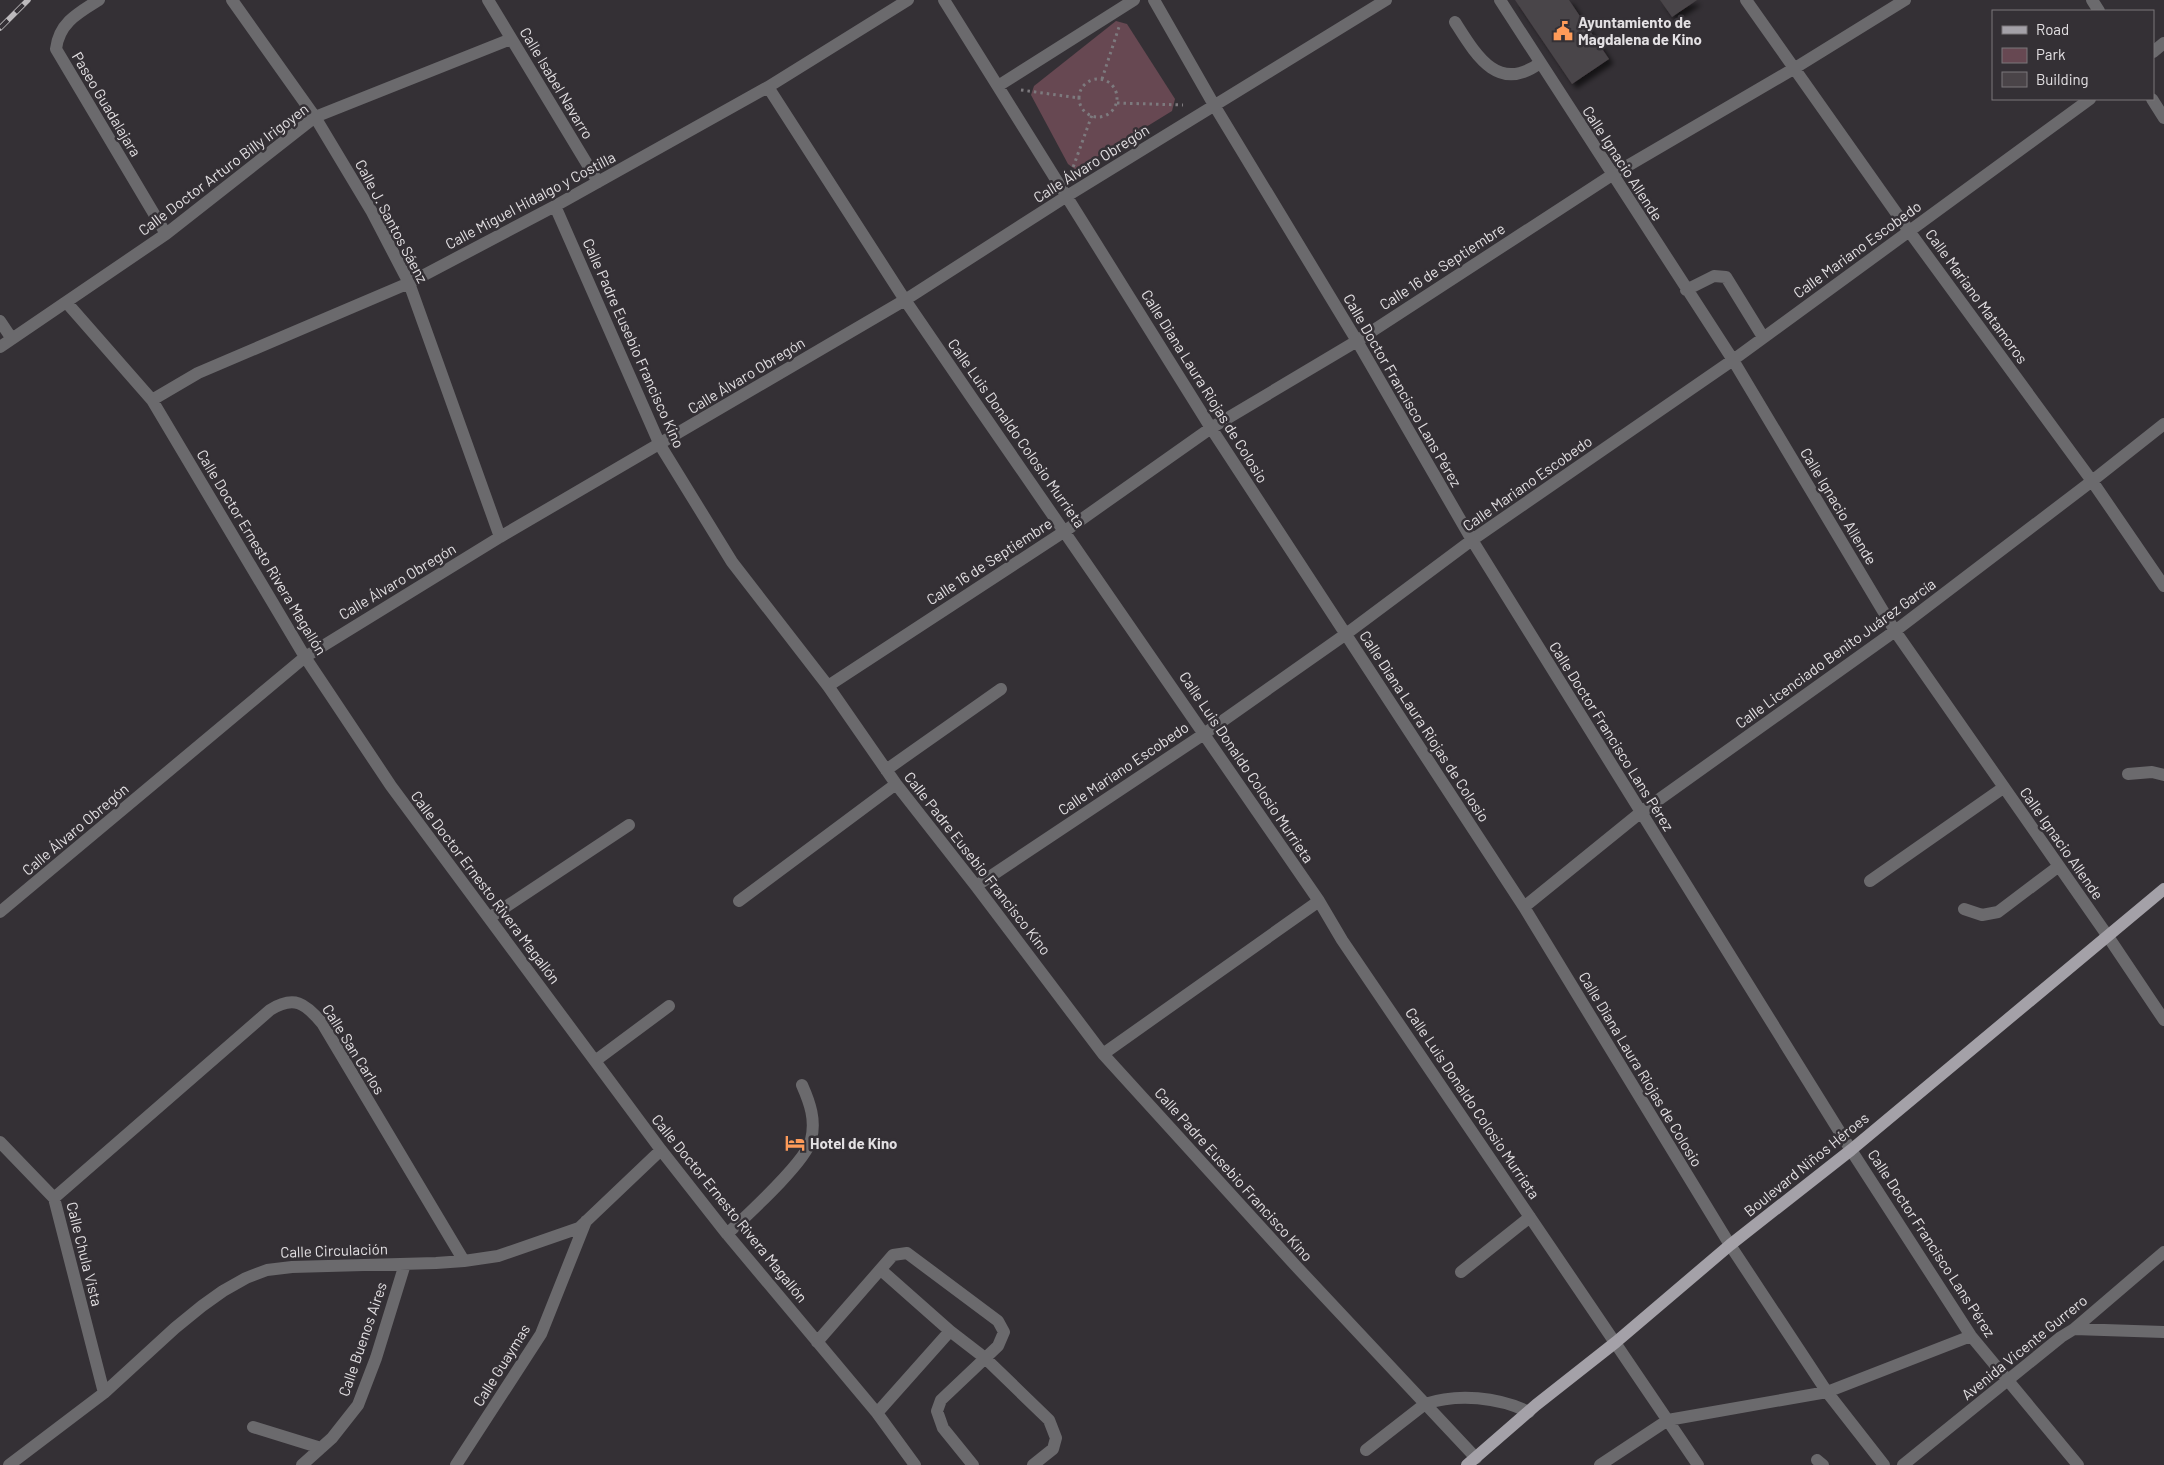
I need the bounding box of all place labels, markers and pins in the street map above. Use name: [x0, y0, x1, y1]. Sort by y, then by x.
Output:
place label: Ayuntamiento de Magdalena de Kino: [1578, 13, 1702, 48]
public building icon: Ayuntamiento de Magdalena de Kino: [1552, 20, 1574, 42]
hotel icon: Hotel de Kino: [784, 1132, 806, 1154]
place label: Hotel de Kino: [810, 1134, 897, 1152]

